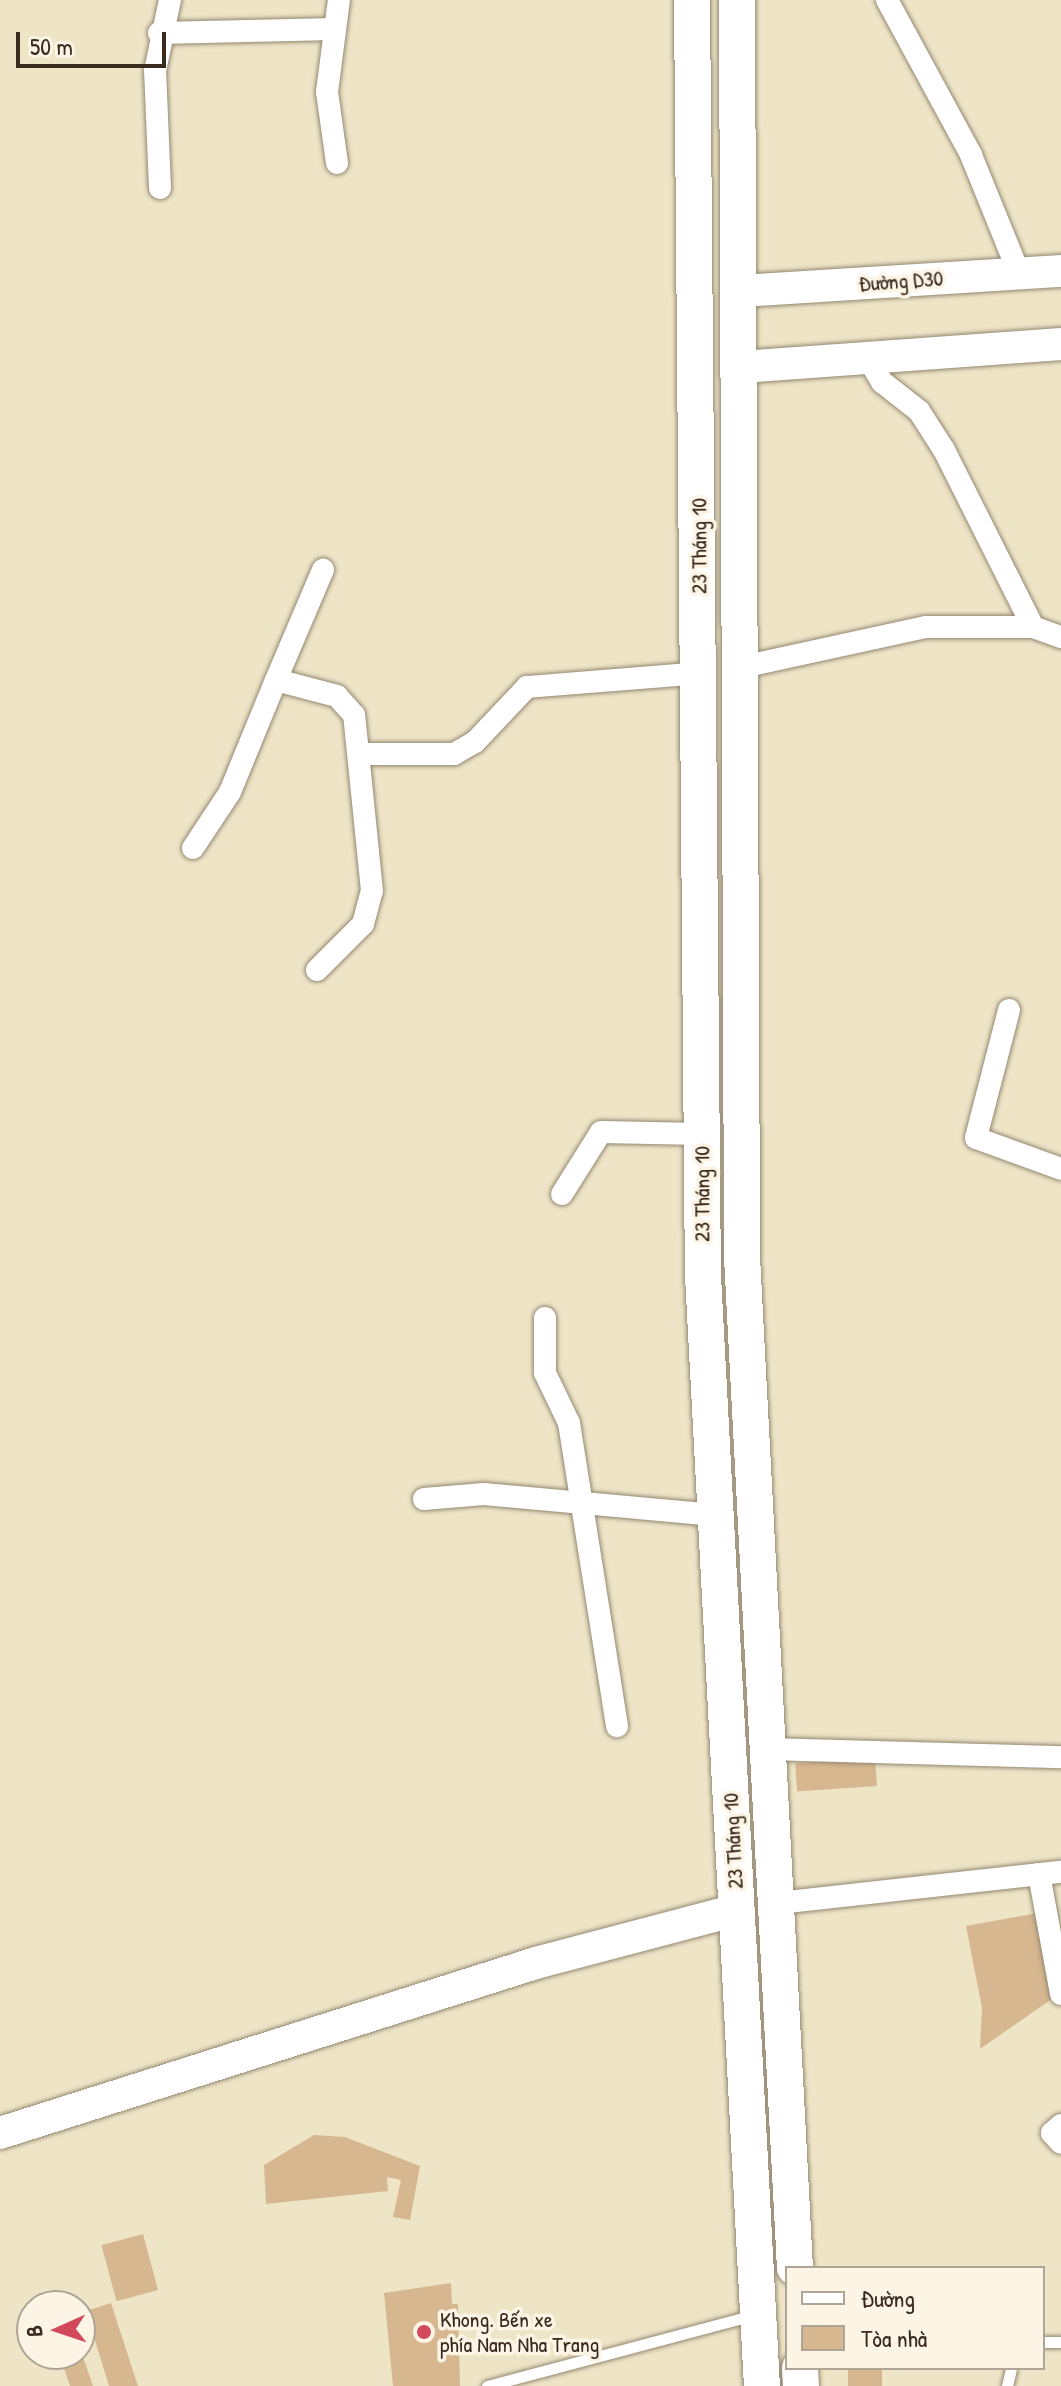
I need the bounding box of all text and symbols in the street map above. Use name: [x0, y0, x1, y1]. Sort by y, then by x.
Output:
scale bar: [20, 16, 170, 66]
text: 50 m: [30, 30, 73, 62]
street label: Đường D30: [858, 265, 944, 297]
street label: 23 Tháng 10: [686, 498, 712, 594]
street label: 23 Tháng 10: [689, 1146, 715, 1242]
street label: 23 Tháng 10: [717, 1792, 749, 1890]
legend: [785, 2266, 1045, 2370]
text: Đường: [861, 2282, 915, 2314]
north arrow: [16, 2290, 96, 2370]
place label: Khong. Bến xe phía Nam Nha Trang: [440, 2306, 599, 2358]
text: Tòa nhà: [861, 2322, 927, 2354]
marker: Khong. Bến xe phía Nam Nha Trang: [415, 2323, 433, 2341]
text: B: [19, 2325, 49, 2338]

